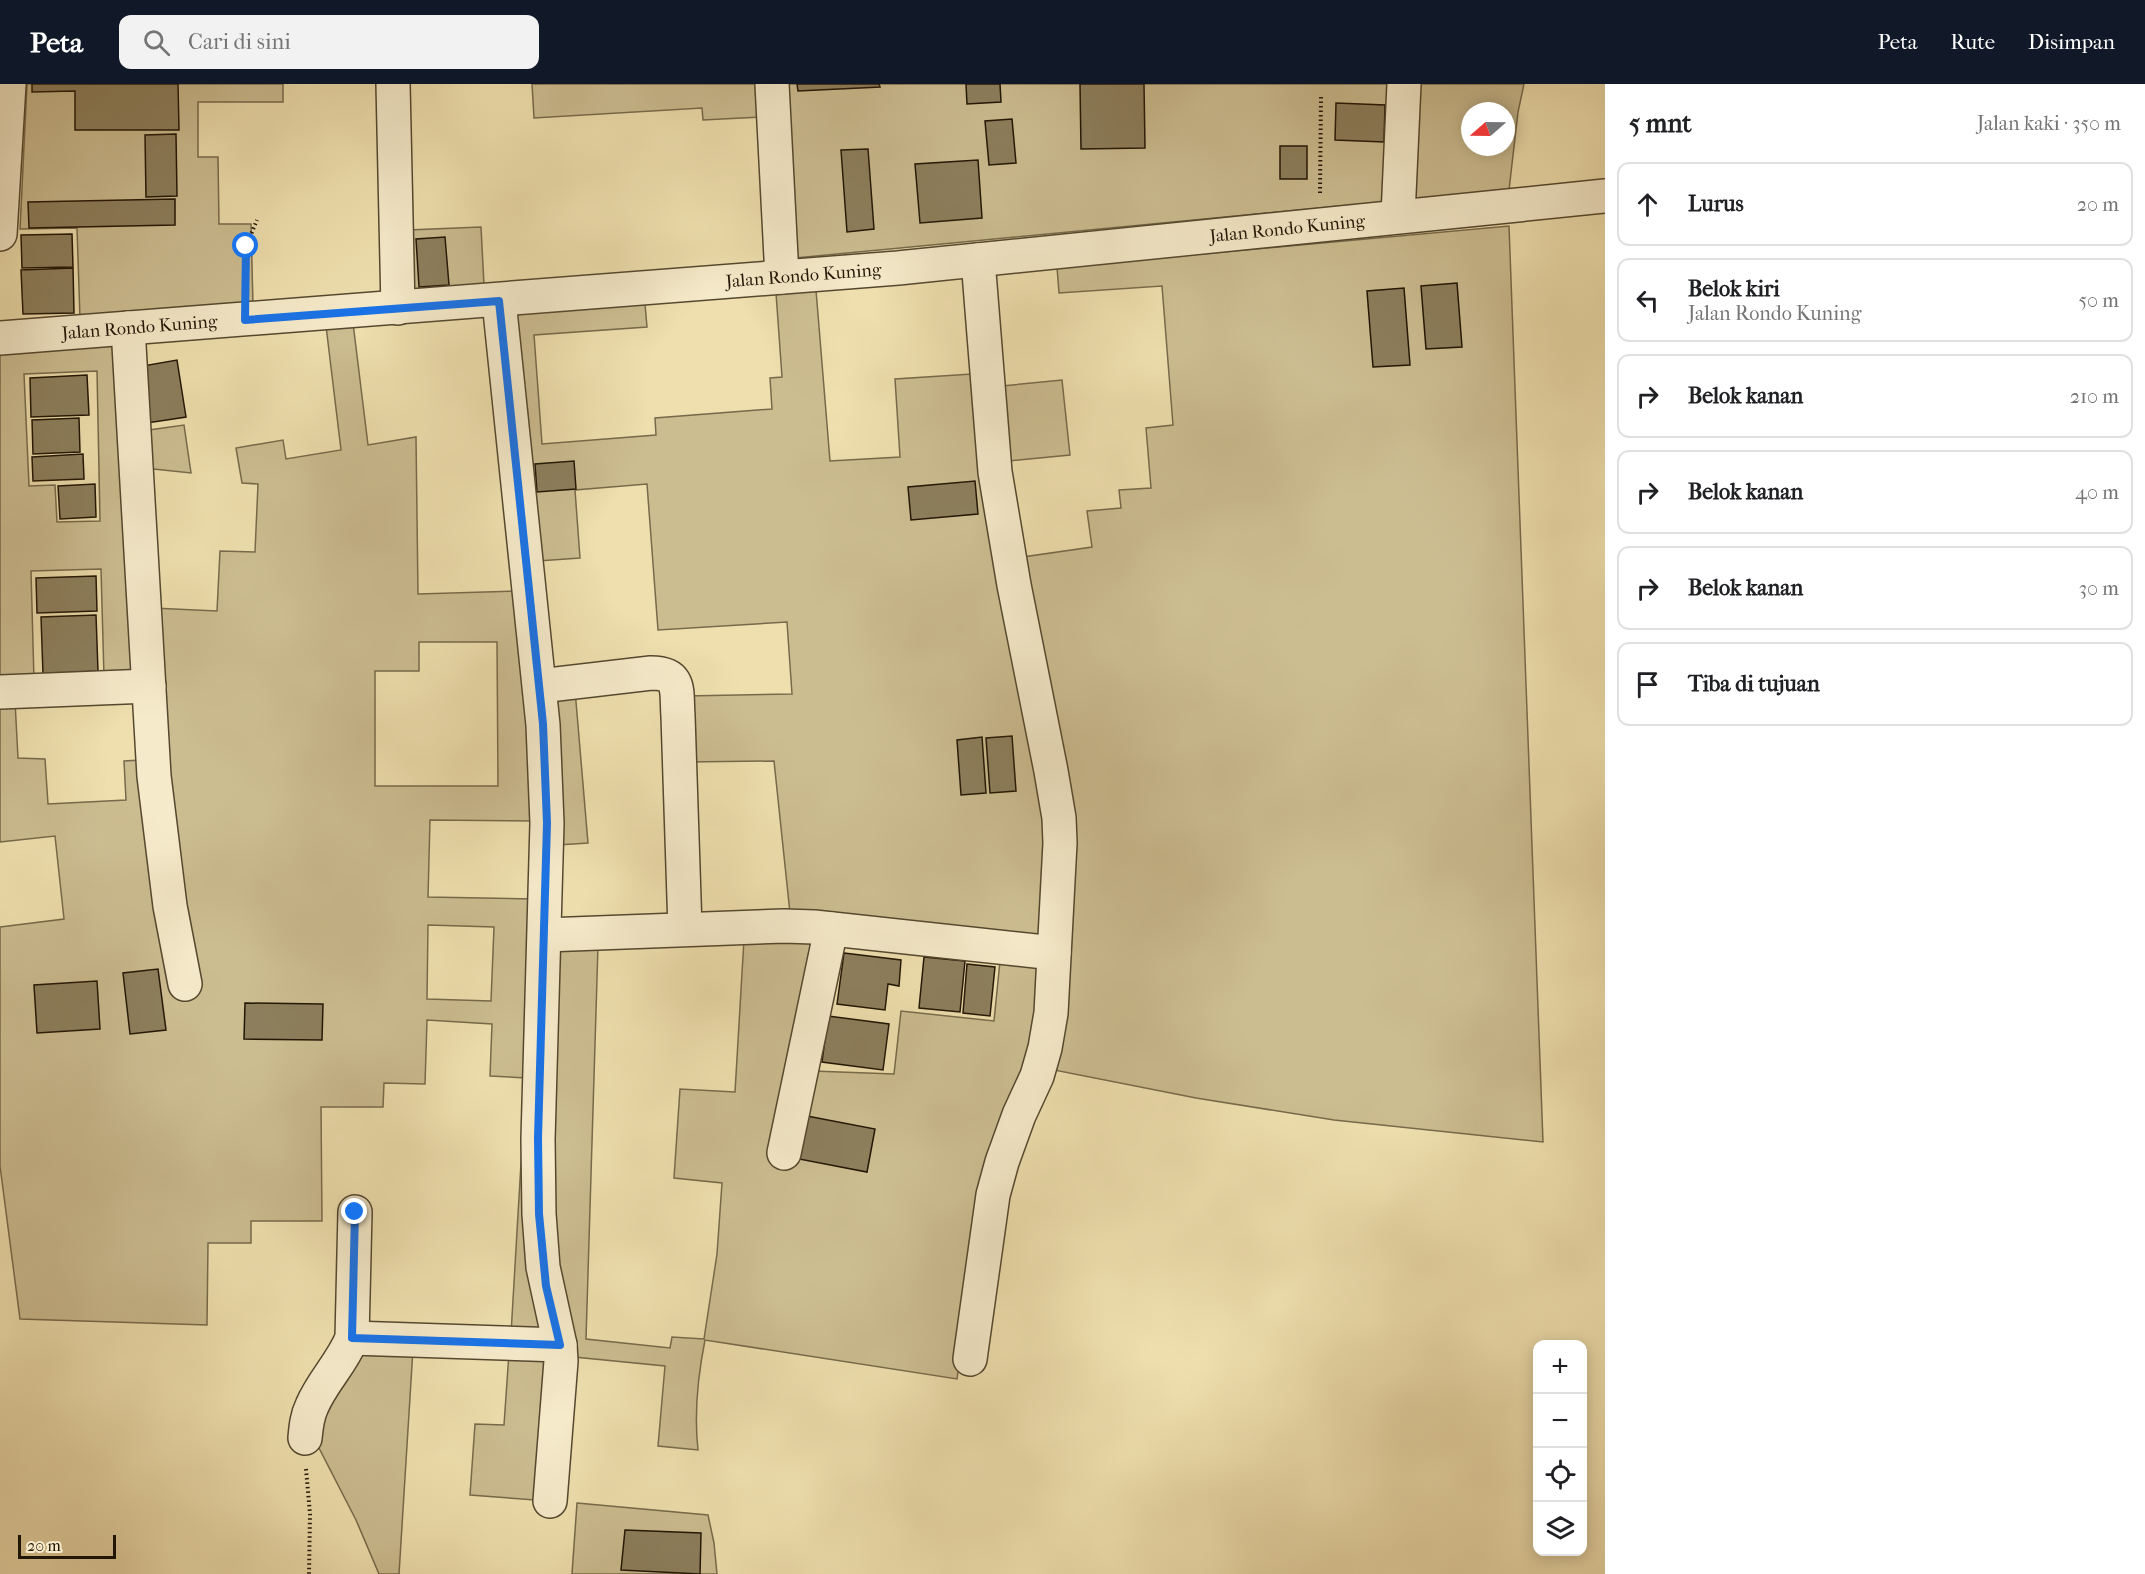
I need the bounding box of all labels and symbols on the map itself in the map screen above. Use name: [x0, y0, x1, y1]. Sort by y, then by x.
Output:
north arrow: [1461, 102, 1515, 156]
street label: Jalan Rondo Kuning: [1207, 210, 1366, 247]
route start: [232, 232, 258, 258]
street label: Jalan Rondo Kuning: [723, 259, 883, 293]
street label: Jalan Rondo Kuning: [59, 311, 219, 344]
route end: [341, 1198, 367, 1224]
scale bar: [18, 1532, 116, 1560]

